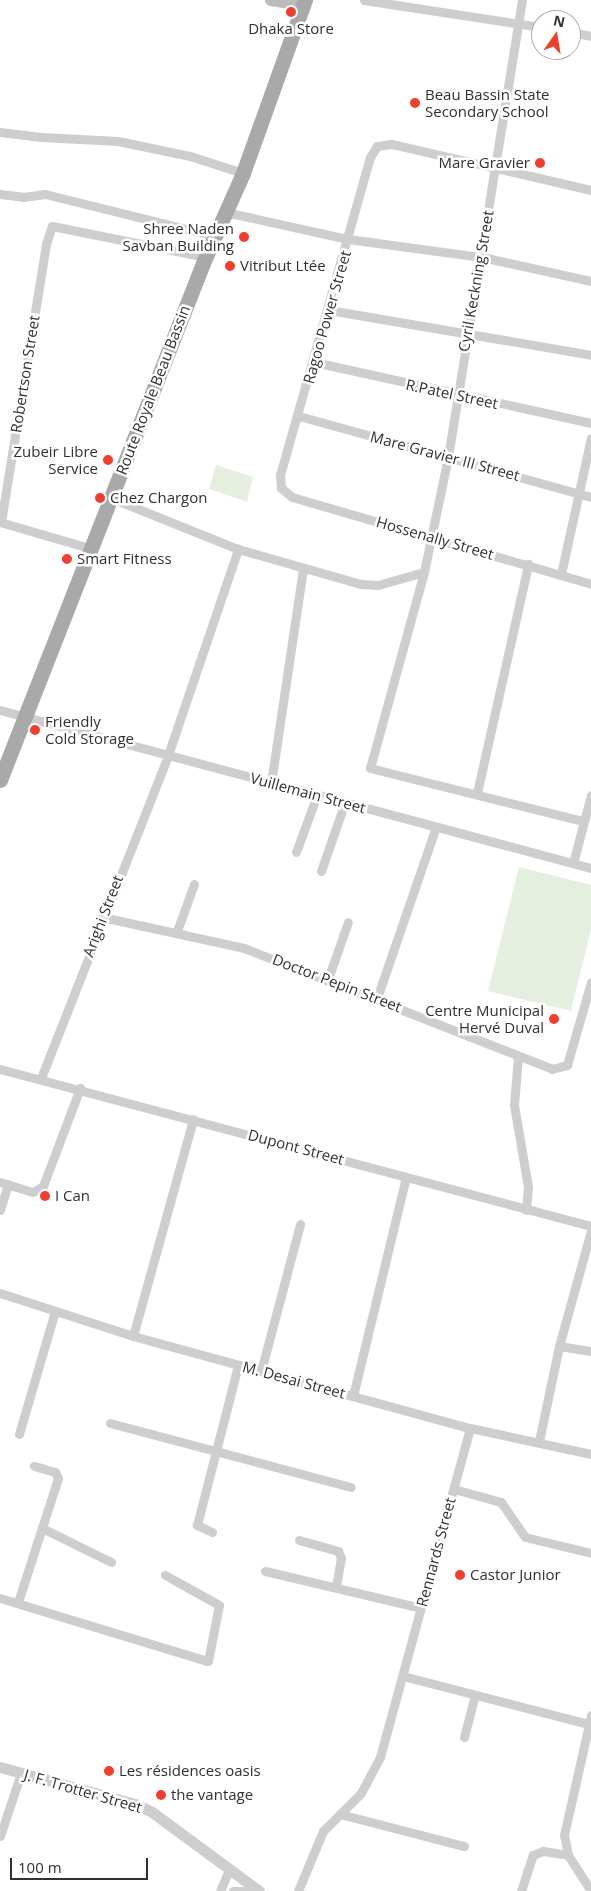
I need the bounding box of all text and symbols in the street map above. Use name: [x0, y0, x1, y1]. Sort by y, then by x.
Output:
marker: Dhaka Store: [285, 6, 297, 18]
north arrow: [531, 10, 581, 60]
text: N: [552, 10, 567, 31]
place label: Dhaka Store: [248, 20, 334, 38]
place label: Beau Bassin State Secondary School: [425, 85, 549, 120]
marker: Beau Bassin State Secondary School: [409, 97, 421, 109]
place label: Mare Gravier: [439, 154, 530, 172]
marker: Mare Gravier: [534, 157, 546, 169]
street label: Cyril Keckning Street: [455, 209, 497, 353]
place label: Shree Naden Savban Building: [123, 219, 234, 254]
marker: Shree Naden Savban Building: [238, 231, 250, 243]
street label: Ragoo Power Street: [299, 248, 355, 386]
place label: Vitribut Ltée: [240, 257, 326, 275]
marker: Vitribut Ltée: [224, 260, 236, 272]
street label: Route Royale Beau Bassin: [112, 303, 194, 477]
street label: Robertson Street: [7, 314, 43, 434]
street label: R.Patel Street: [404, 375, 500, 413]
street label: Mare Gravier III Street: [368, 427, 522, 485]
place label: Zubeir Libre Service: [13, 442, 98, 477]
marker: Zubeir Libre Service: [102, 454, 114, 466]
place label: Chez Chargon: [110, 489, 207, 507]
marker: Chez Chargon: [94, 492, 106, 504]
street label: Hossenally Street: [374, 513, 496, 563]
place label: Smart Fitness: [77, 550, 172, 568]
marker: Smart Fitness: [61, 553, 73, 565]
place label: Friendly Cold Storage: [45, 712, 134, 747]
marker: Friendly Cold Storage: [29, 724, 41, 736]
street label: Vuillemain Street: [248, 769, 368, 817]
street label: Arighi Street: [79, 872, 127, 960]
street label: Doctor Pepin Street: [270, 950, 404, 1016]
place label: Centre Municipal Hervé Duval: [425, 1001, 544, 1036]
marker: Centre Municipal Hervé Duval: [548, 1013, 560, 1025]
street label: Dupont Street: [246, 1126, 346, 1168]
place label: I Can: [55, 1187, 90, 1205]
marker: I Can: [39, 1190, 51, 1202]
street label: M. Desai Street: [241, 1358, 347, 1402]
street label: Rennards Street: [413, 1495, 459, 1609]
place label: Castor Junior: [470, 1566, 561, 1584]
marker: Castor Junior: [454, 1569, 466, 1581]
place label: Les résidences oasis: [119, 1762, 261, 1780]
marker: Les résidences oasis: [103, 1765, 115, 1777]
street label: J. F. Trotter Street: [22, 1766, 144, 1816]
place label: the vantage: [171, 1786, 253, 1804]
marker: the vantage: [155, 1789, 167, 1801]
scale bar: [12, 1848, 150, 1880]
text: 100 m: [18, 1857, 62, 1877]

